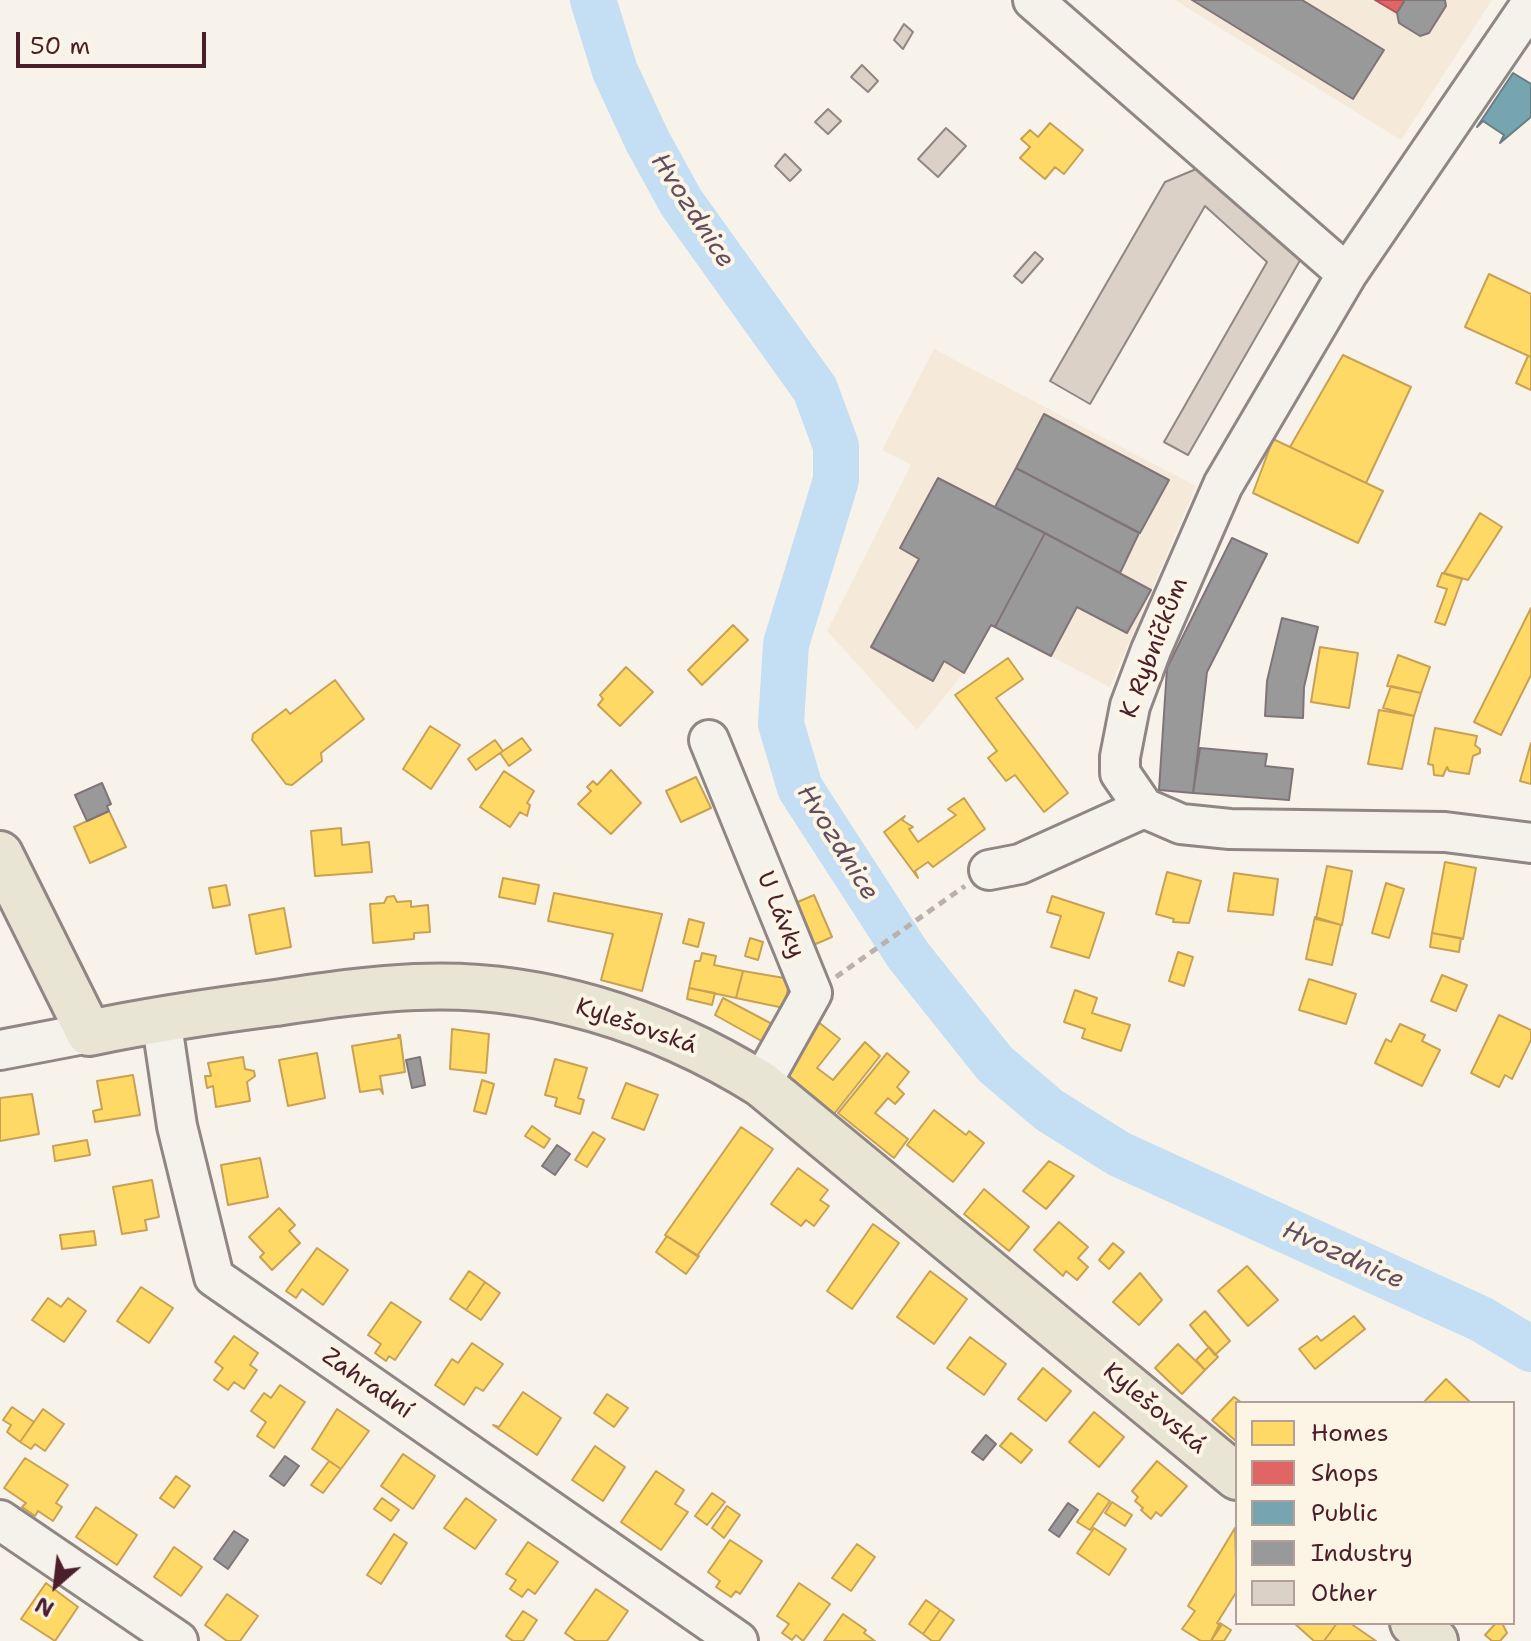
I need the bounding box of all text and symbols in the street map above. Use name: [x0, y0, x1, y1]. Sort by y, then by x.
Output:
scale bar: [20, 16, 210, 66]
text: 50 m: [30, 30, 90, 62]
water label: Hvozdnice: [643, 148, 741, 274]
street label: K Rybníčkům: [1115, 574, 1195, 722]
water label: Hvozdnice: [789, 779, 885, 907]
street label: U Lávky: [750, 867, 810, 963]
street label: Kylešovská: [572, 993, 700, 1061]
water label: Hvozdnice: [1277, 1215, 1409, 1297]
street label: Zahradní: [316, 1342, 418, 1426]
street label: Kylešovská: [1096, 1357, 1212, 1461]
legend: [1235, 1401, 1515, 1625]
text: Homes: [1311, 1417, 1389, 1449]
text: Shops: [1311, 1457, 1379, 1489]
text: Public: [1311, 1497, 1378, 1529]
text: Industry: [1311, 1537, 1413, 1569]
north arrow: [16, 1545, 96, 1625]
text: Other: [1311, 1577, 1378, 1609]
text: N: [30, 1590, 59, 1624]

